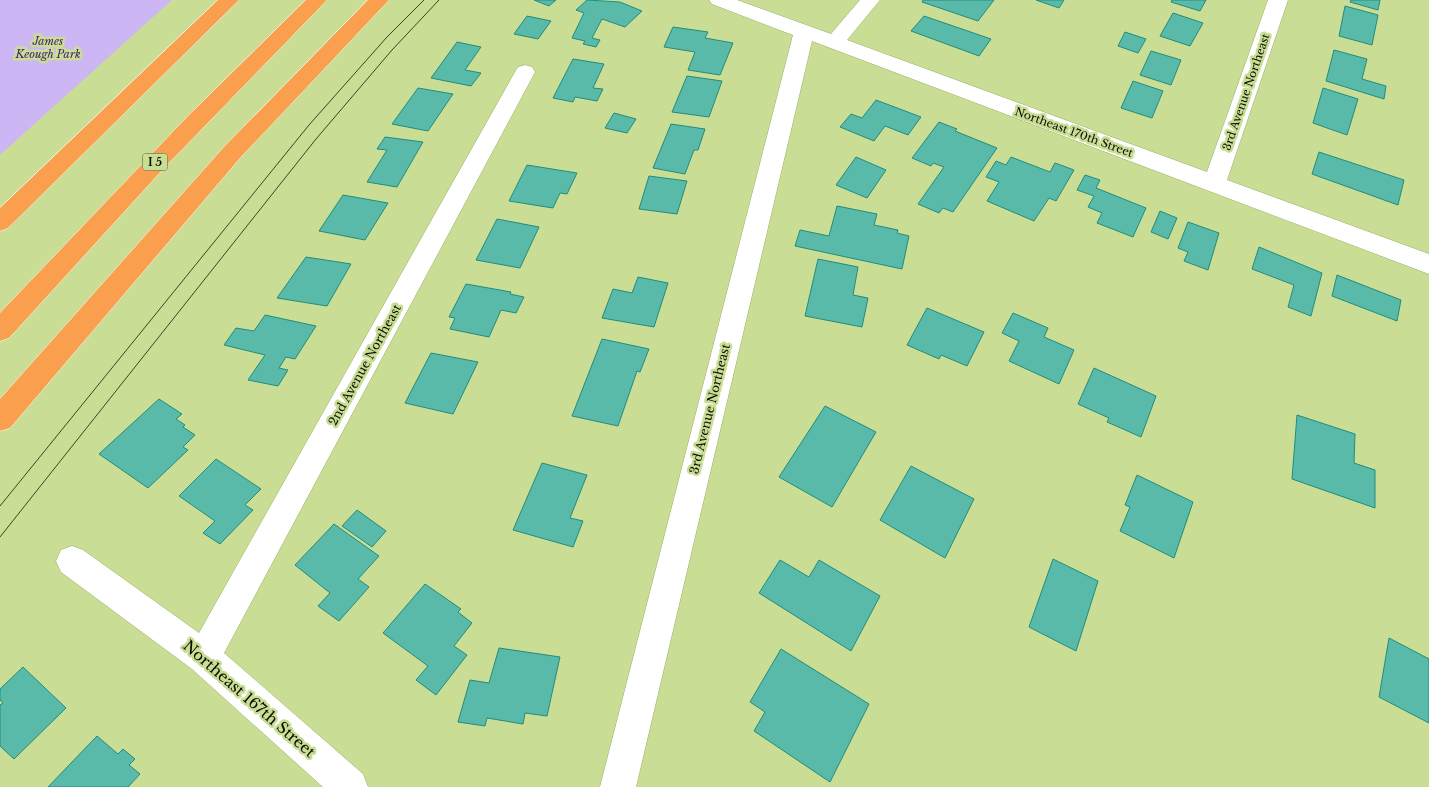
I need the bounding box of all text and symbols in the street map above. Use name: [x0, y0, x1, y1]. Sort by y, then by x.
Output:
street label: 3rd Avenue Northeast: [1219, 31, 1273, 152]
park label: James Keough Park: [14, 34, 81, 61]
street label: Northeast 170th Street: [1013, 104, 1136, 160]
road number: I 5: [142, 154, 168, 170]
street label: 2nd Avenue Northeast: [325, 301, 404, 428]
street label: 3rd Avenue Northeast: [686, 342, 733, 475]
street label: Northeast 167th Street: [179, 636, 320, 761]

